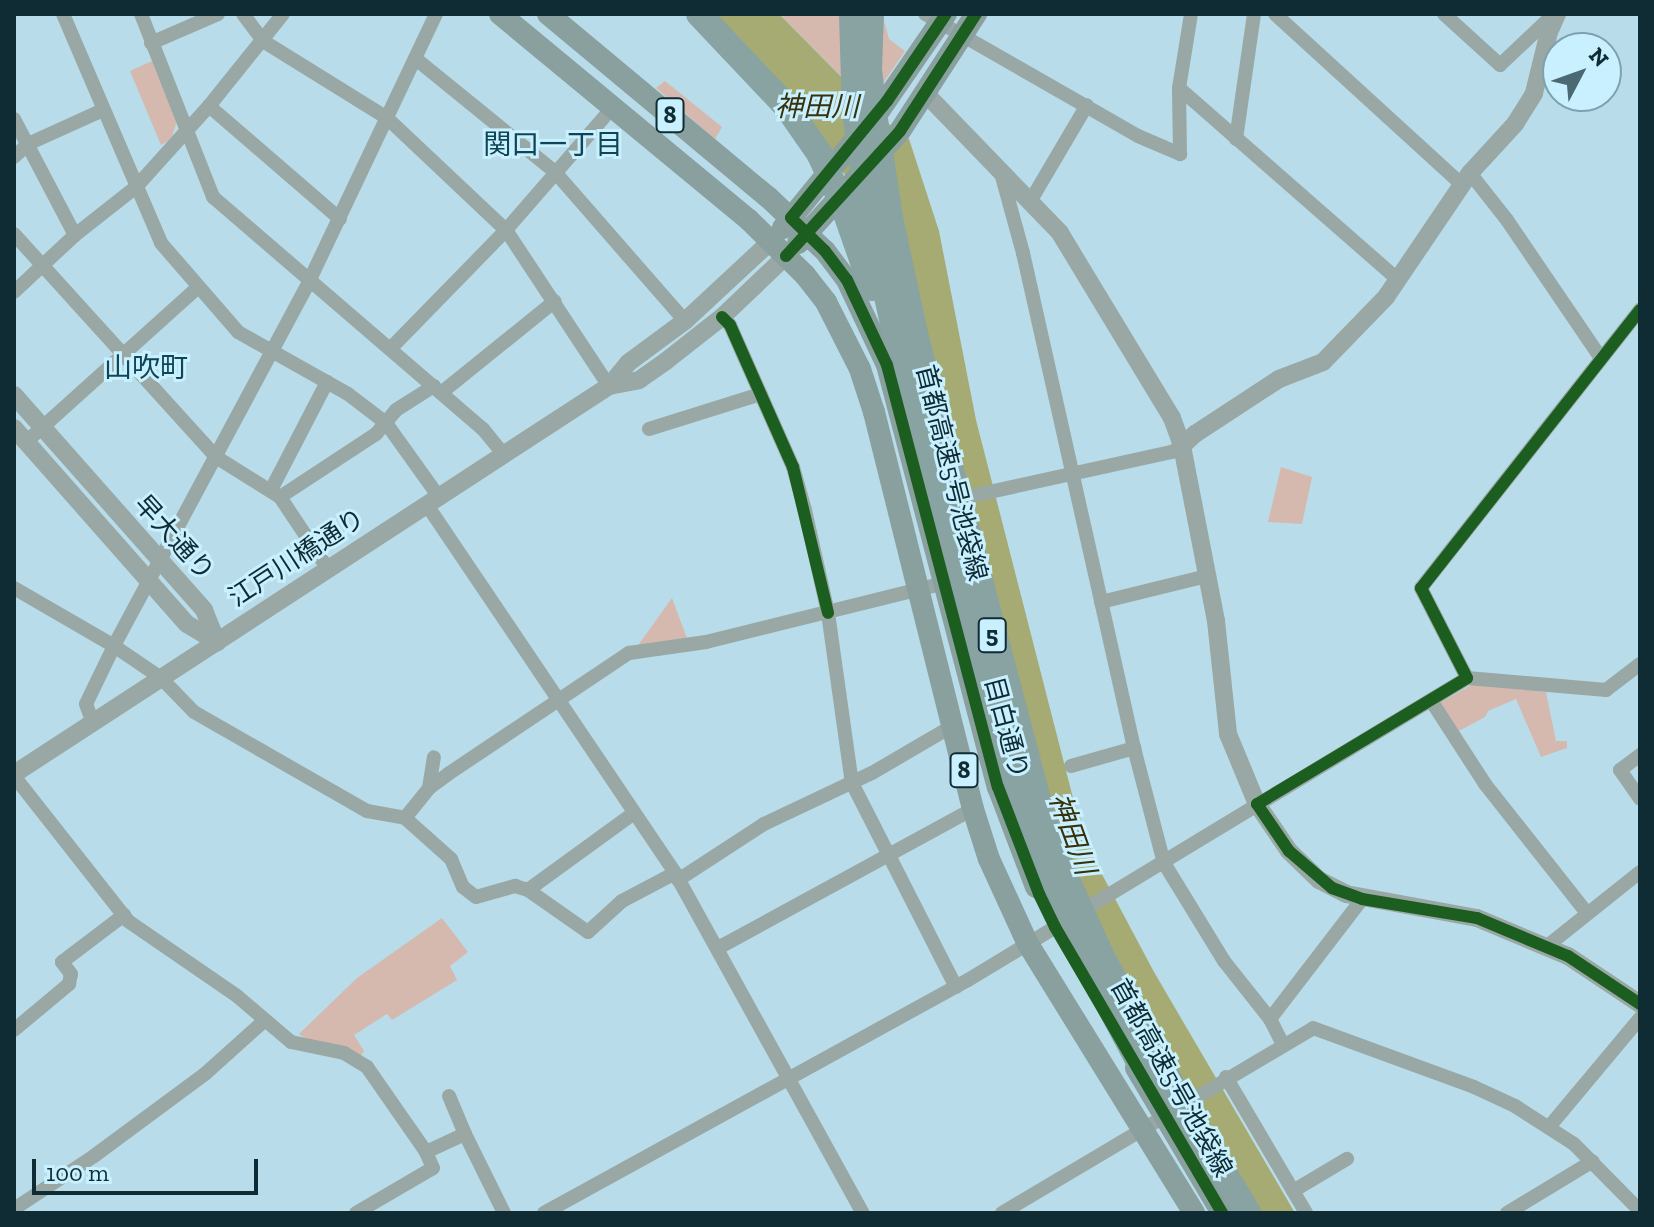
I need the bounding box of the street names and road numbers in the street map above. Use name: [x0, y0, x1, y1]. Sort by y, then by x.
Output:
road number: 8: [654, 95, 686, 135]
street label: 首都高速5号池袋線: [909, 362, 993, 584]
street label: 早大通り: [128, 489, 220, 587]
street label: 江戸川橋通り: [223, 502, 371, 614]
road number: 5: [976, 615, 1008, 655]
street label: 目白通り: [977, 674, 1035, 782]
road number: 8: [948, 750, 980, 790]
street label: 首都高速5号池袋線: [1104, 974, 1238, 1182]

